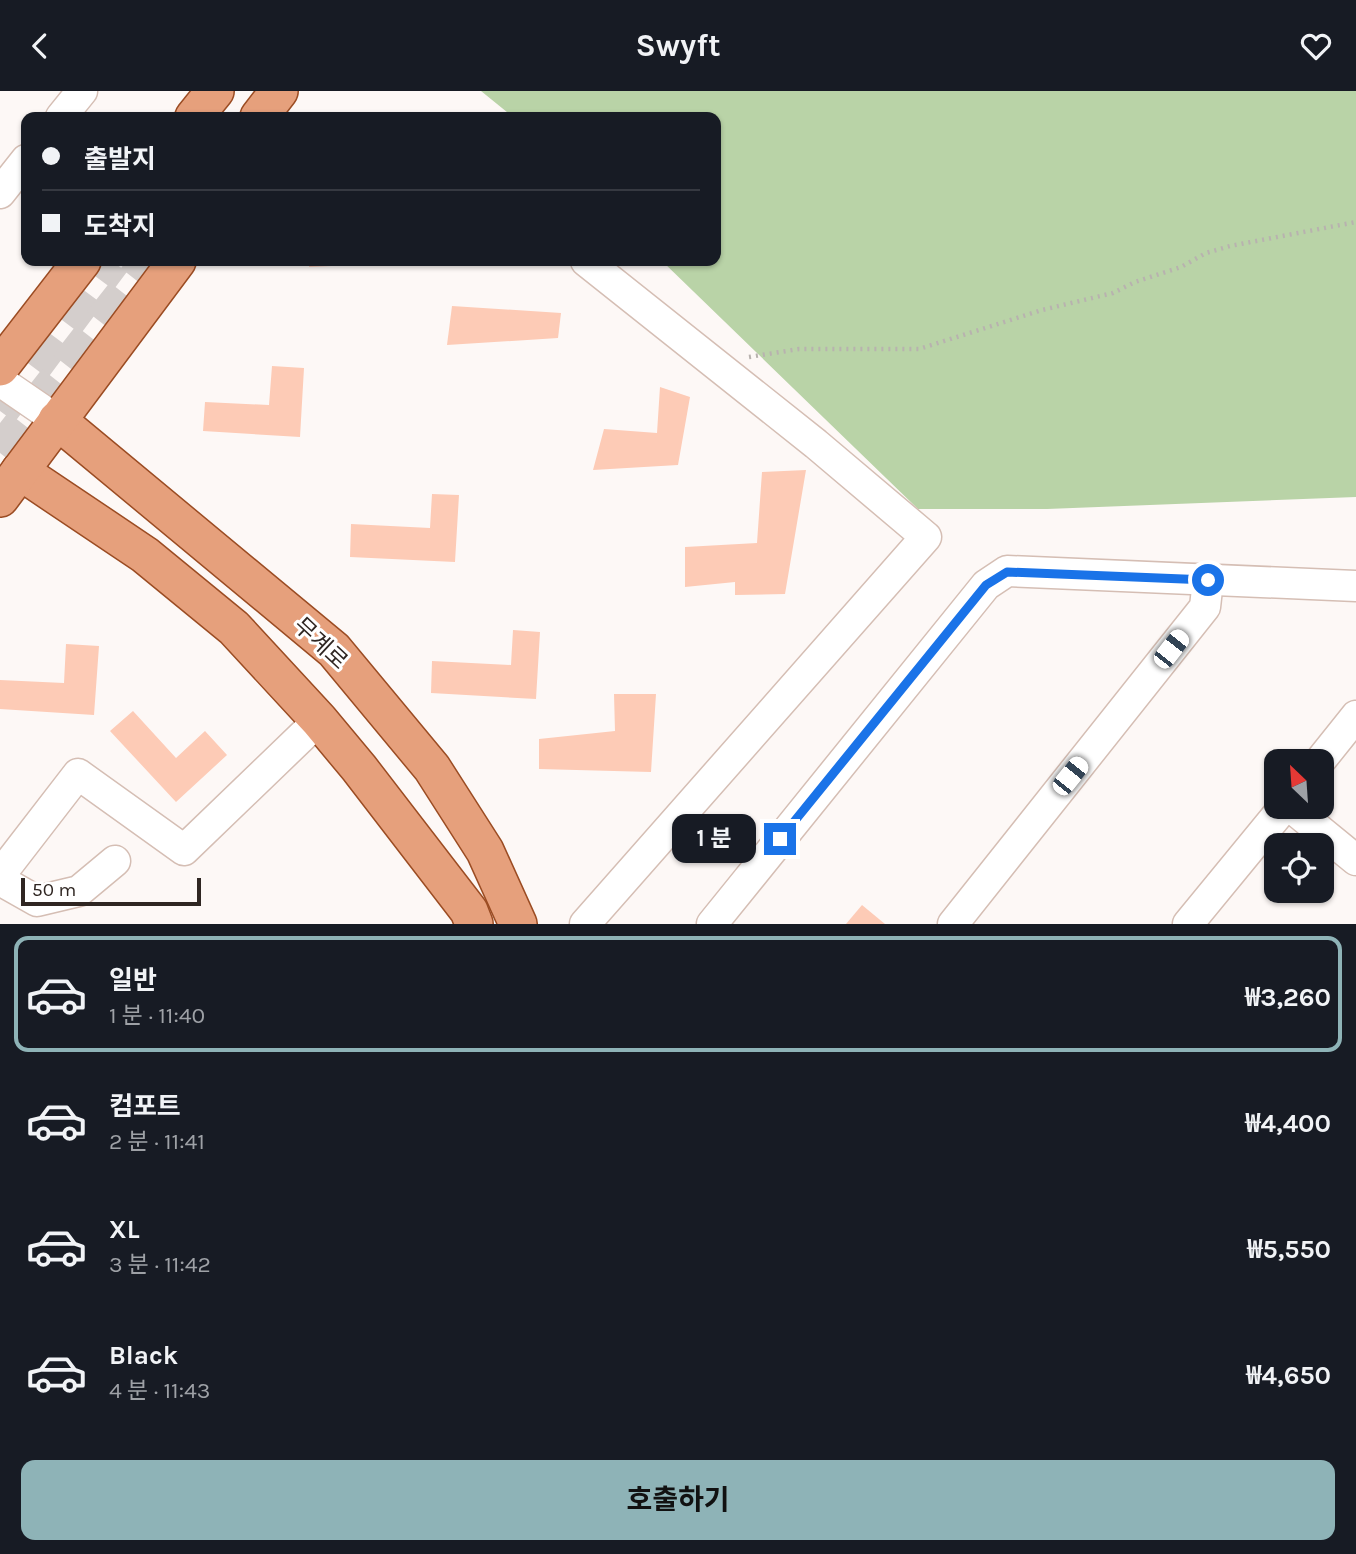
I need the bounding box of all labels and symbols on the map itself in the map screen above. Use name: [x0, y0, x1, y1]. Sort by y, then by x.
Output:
route start: [1192, 564, 1224, 596]
street label: 무계로: [288, 612, 353, 675]
car: [1150, 626, 1193, 672]
north arrow: [1264, 749, 1334, 819]
car: [1049, 753, 1092, 799]
callout: 1 분: [672, 815, 756, 863]
route end: [764, 823, 796, 855]
scale bar: [21, 875, 201, 907]

